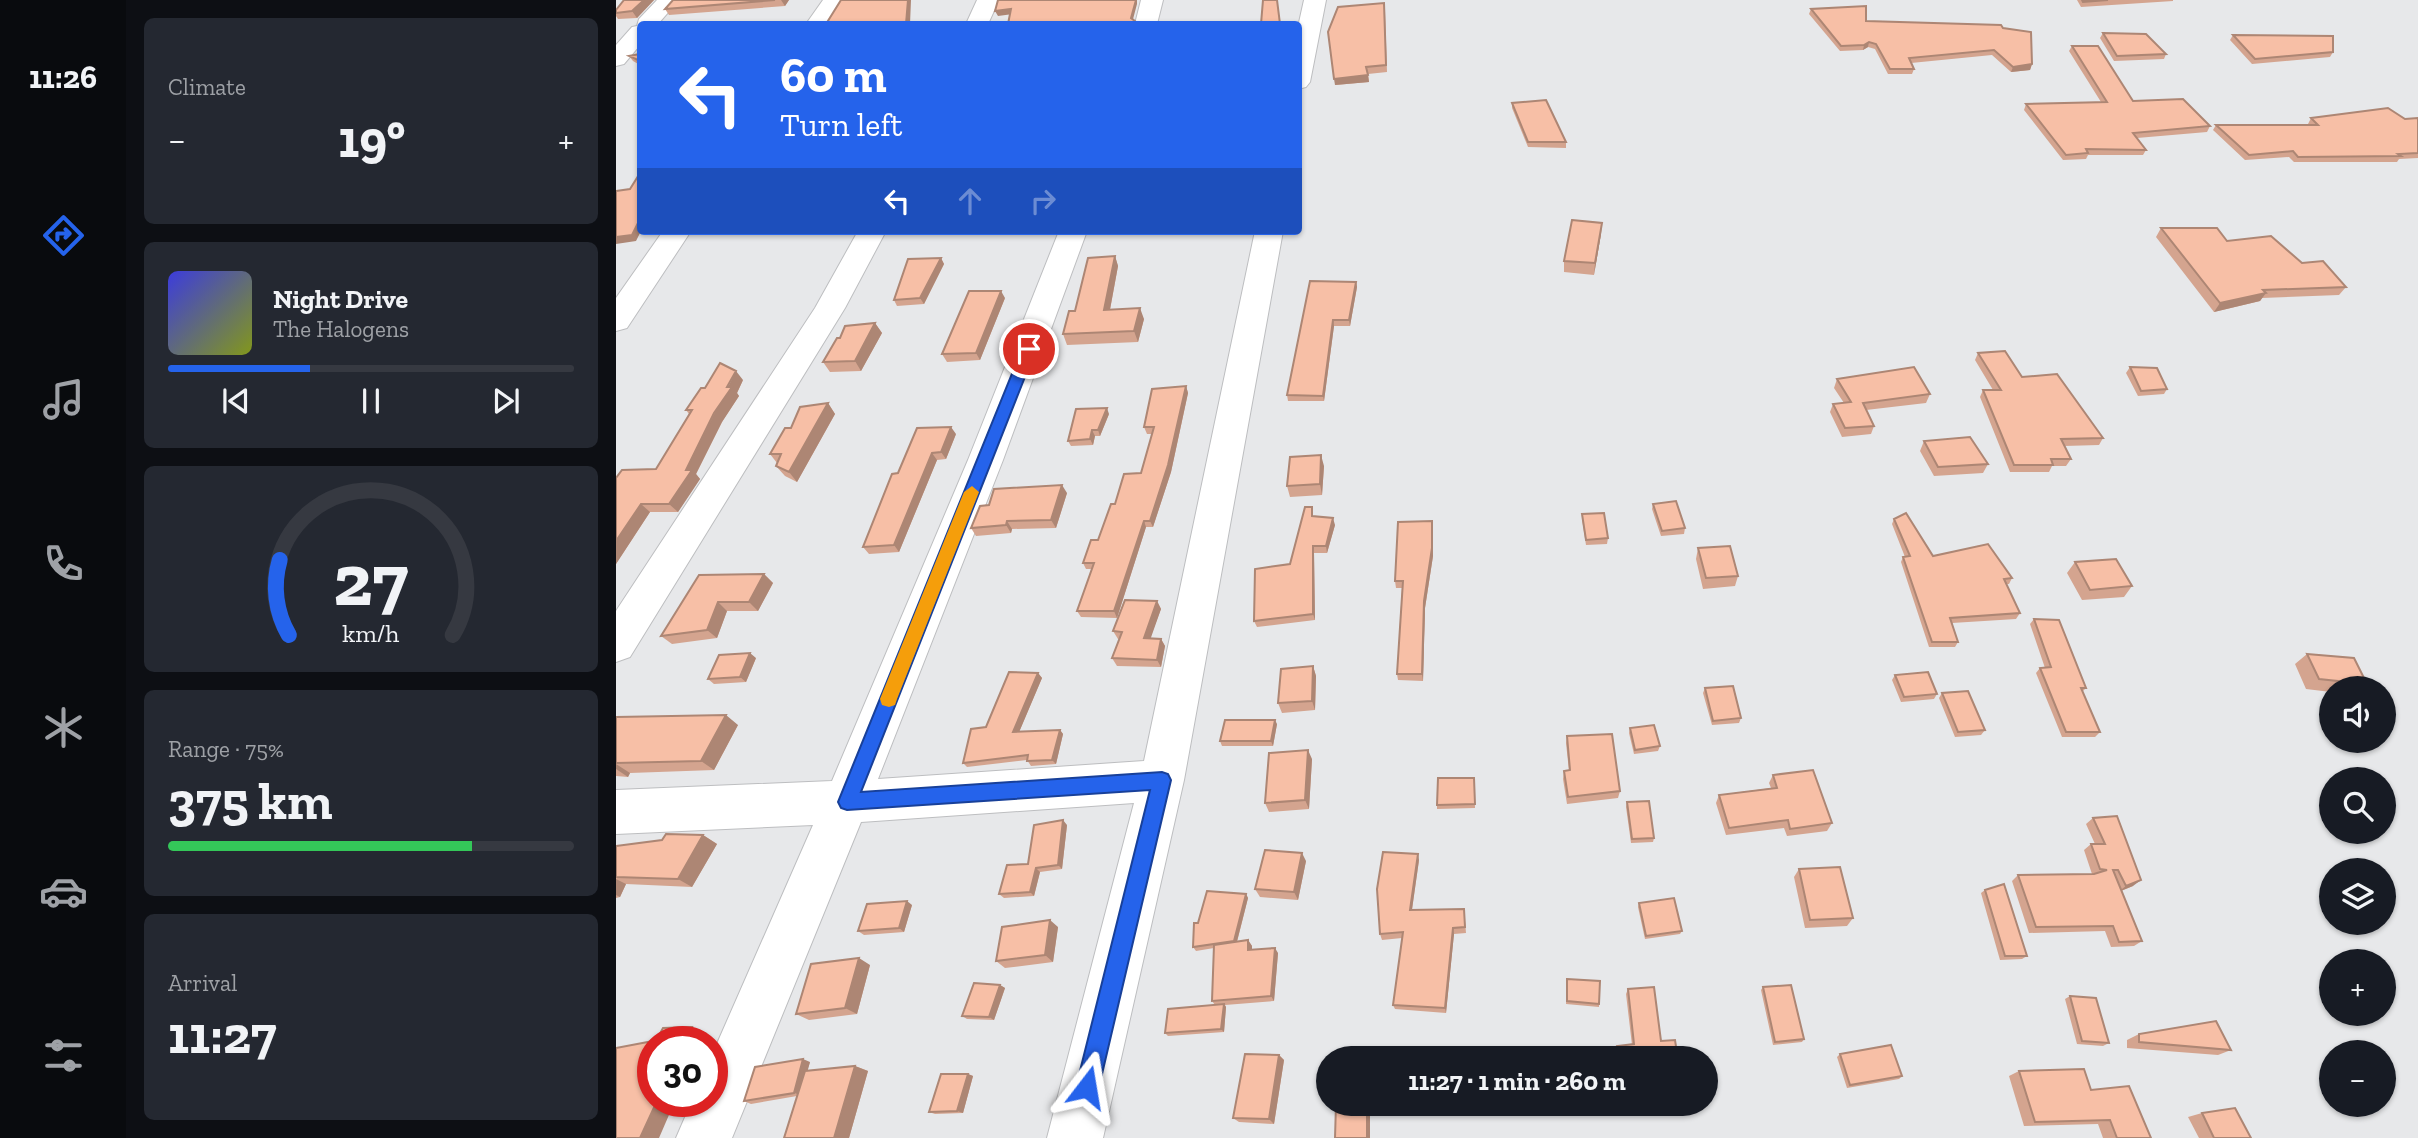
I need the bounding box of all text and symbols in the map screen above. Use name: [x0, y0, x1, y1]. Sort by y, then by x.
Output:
text: 60 m: [780, 46, 887, 105]
icon: left: [665, 49, 756, 140]
text: 11:26: [29, 58, 97, 96]
text: Climate: [168, 73, 246, 101]
text: Turn left: [780, 106, 902, 144]
text: 19°: [338, 108, 405, 170]
text: −: [168, 117, 186, 163]
text: +: [558, 117, 574, 163]
icon: left: [878, 182, 916, 220]
icon: ahead: [951, 182, 989, 220]
icon: right: [1024, 182, 1062, 220]
icon: directions: [39, 211, 88, 260]
text: Night Drive: [273, 283, 408, 315]
text: The Halogens: [273, 315, 409, 343]
pin: [999, 319, 1059, 379]
icon: arrive: [1010, 330, 1048, 368]
icon: music: [39, 375, 88, 424]
icon: previous: [217, 382, 255, 420]
icon: pause: [352, 382, 390, 420]
icon: next: [487, 382, 525, 420]
text: 27: [333, 536, 409, 624]
icon: phone: [39, 539, 88, 588]
text: km/h: [342, 618, 400, 648]
map controls: [2319, 676, 2396, 1117]
button: sound: [2319, 676, 2396, 753]
icon: climate: [39, 703, 88, 752]
text: Range · 75%: [168, 735, 284, 763]
button: search: [2319, 767, 2396, 844]
text: 375 km: [168, 770, 333, 832]
button: layers: [2319, 858, 2396, 935]
icon: car: [39, 867, 88, 916]
button: +: [2319, 949, 2396, 1026]
text: Arrival: [168, 969, 237, 997]
text: 11:27: [168, 1004, 277, 1066]
speed limit sign: 30: [637, 1026, 728, 1117]
icon: filters: [39, 1031, 88, 1080]
button: −: [2319, 1040, 2396, 1117]
position arrow: [1050, 1050, 1124, 1124]
text: 11:27 · 1 min · 260 m: [1408, 1065, 1626, 1097]

